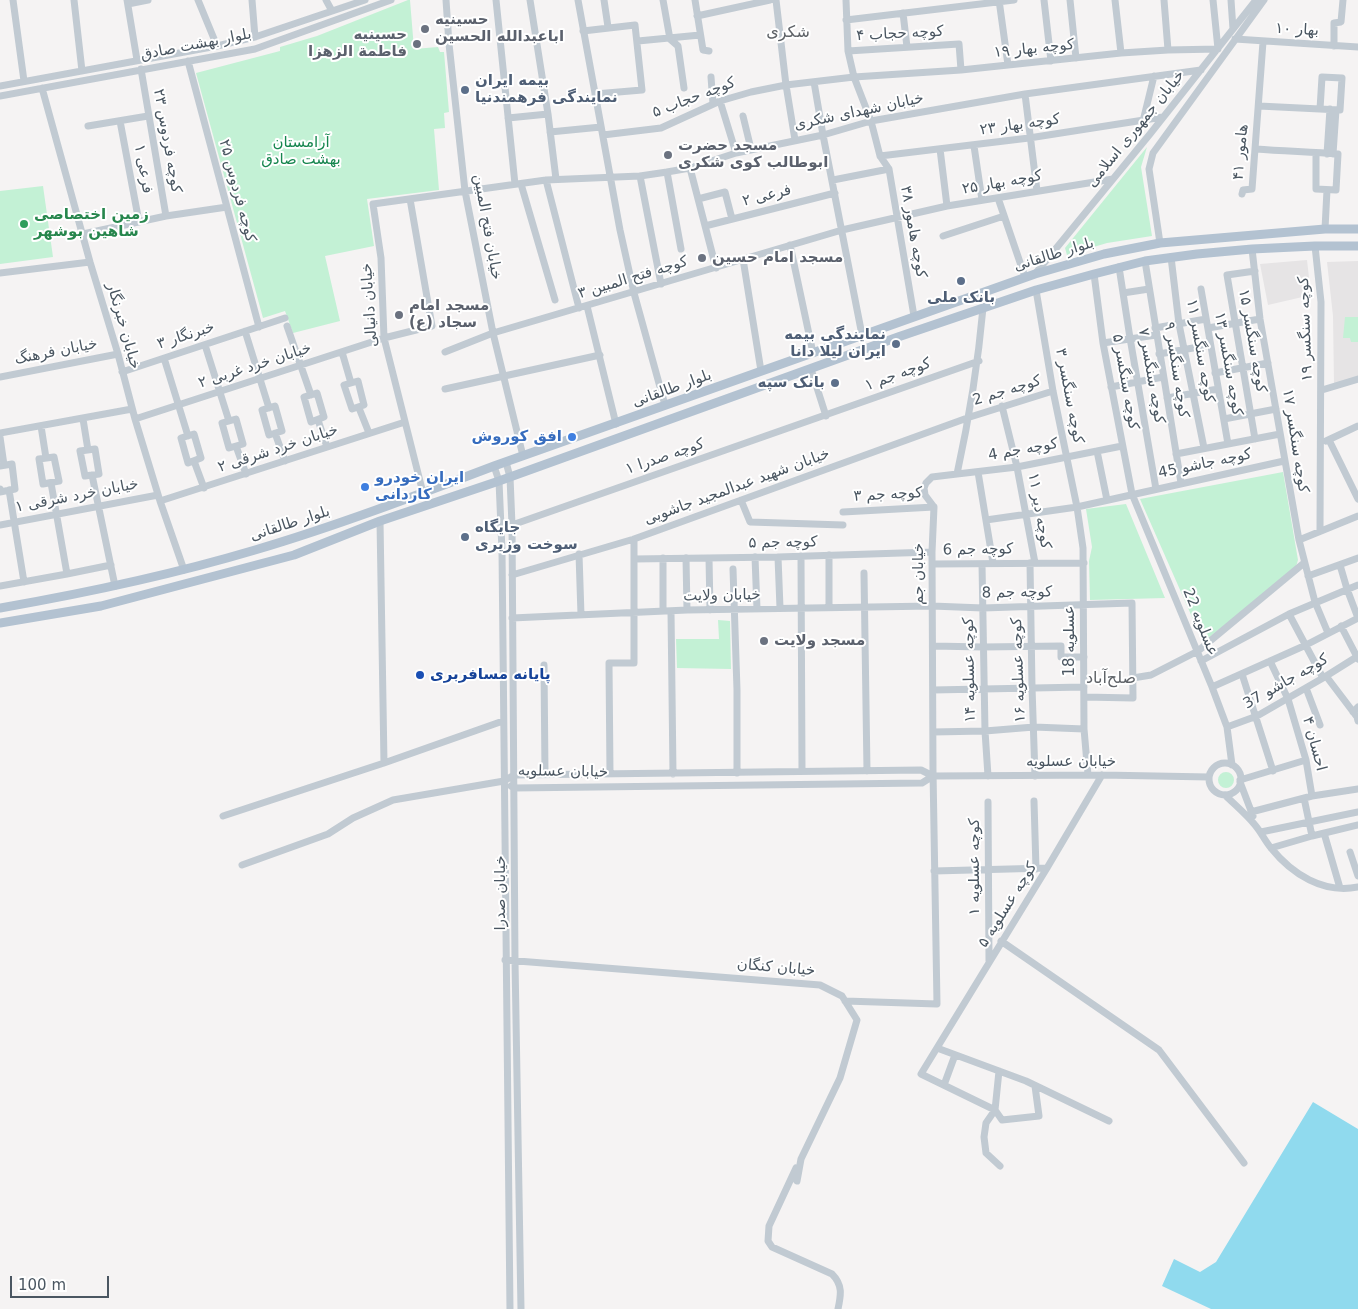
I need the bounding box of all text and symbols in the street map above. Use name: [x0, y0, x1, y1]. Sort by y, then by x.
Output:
place label: حسینیه اباعبدالله الحسین: [435, 11, 564, 46]
street label: بهار ۱۰: [1275, 20, 1319, 40]
marker: حسینیه اباعبدالله الحسین: [419, 23, 431, 35]
district label: شکری: [766, 23, 810, 43]
street label: کوچه حجاب ۴: [856, 23, 944, 45]
street label: بلوار بهشت صادق: [139, 25, 253, 65]
place label: حسینیه فاطمة الزهزا: [308, 26, 407, 61]
street label: کوچه بهار ۱۹: [993, 36, 1075, 62]
marker: حسینیه فاطمة الزهزا: [411, 38, 423, 50]
street label: خیابان جمهوری اسلامی: [1083, 67, 1189, 191]
place label: بیمه ایران نمایندگی فرهمندنیا: [475, 72, 618, 107]
street label: کوچه حجاب ۵: [650, 74, 738, 122]
marker: بیمه ایران نمایندگی فرهمندنیا: [459, 84, 471, 96]
street label: کوچه فردوس ۲۳: [149, 87, 185, 195]
street label: خیابان شهدای شکری: [793, 89, 925, 135]
street label: کوچه بهار ۲۳: [979, 110, 1061, 140]
street label: هامور ۴۱: [1230, 123, 1252, 181]
park label: آرامستان بهشت صادق: [261, 134, 341, 169]
place label: مسجد حضرت ابوطالب کوی شکری: [678, 137, 828, 172]
street label: کوچه فردوس ۲۵: [215, 138, 259, 244]
street label: فرعی ۱: [130, 143, 156, 195]
marker: مسجد حضرت ابوطالب کوی شکری: [662, 149, 674, 161]
street label: کوچه بهار ۲۵: [961, 167, 1043, 199]
street label: خیابان فتح المبین: [469, 173, 505, 281]
street label: فرعی ۲: [741, 181, 793, 211]
street label: کوچه هامور ۳۸: [896, 184, 930, 280]
place label: زمین اختصاصی شاهین بوشهر: [34, 206, 149, 241]
marker: زمین اختصاصی شاهین بوشهر: [18, 218, 30, 230]
street label: بلوار طالقانی: [1012, 234, 1096, 276]
place label: مسجد امام حسین: [712, 249, 843, 267]
marker: مسجد امام حسین: [696, 252, 708, 264]
street label: کوچه فتح المبین ۳: [576, 253, 690, 303]
street label: خیابان دانیالی: [358, 262, 382, 348]
marker: بانک ملی: [955, 275, 967, 287]
street label: کوچه سنگسر ۱۹: [1295, 276, 1317, 382]
street label: خیابان خبرنگار: [102, 281, 144, 371]
street label: کوچه سنگسر ۱۵: [1234, 288, 1270, 394]
place label: بانک ملی: [927, 289, 995, 307]
place label: مسجد امام سجاد (ع): [409, 297, 489, 332]
street label: کوچه سنگسر ۱۱: [1182, 298, 1218, 404]
marker: مسجد امام سجاد (ع): [393, 309, 405, 321]
street label: کوچه سنگسر ۱۳: [1210, 311, 1246, 417]
street label: خبرنگار ۳: [155, 318, 217, 354]
street label: کوچه سنگسر ۹: [1160, 321, 1192, 419]
place label: نمایندگی بیمه ایران لیلا دانا: [784, 326, 886, 361]
street label: کوچه سنگسر ۷: [1134, 327, 1168, 425]
street label: کوچه سنگسر ۵: [1108, 333, 1142, 431]
street label: خیابان فرهنگ: [13, 335, 99, 369]
marker: نمایندگی بیمه ایران لیلا دانا: [890, 338, 902, 350]
street label: خیابان خرد غربی ۲: [196, 339, 314, 393]
street label: کوچه سنگسر ۳: [1051, 347, 1087, 445]
street label: کوچه جم ۱: [862, 355, 934, 395]
street label: بلوار طالقانی: [630, 366, 714, 412]
street label: کوچه جم 2: [971, 372, 1043, 410]
place label: بانک سپه: [758, 374, 825, 392]
marker: بانک سپه: [829, 377, 841, 389]
street label: کوچه سنگسر ۱۷: [1278, 388, 1312, 494]
street label: خیابان خرد شرقی ۲: [216, 421, 340, 477]
place label: افق کوروش: [472, 428, 562, 446]
marker: افق کوروش: [566, 431, 578, 443]
street label: کوچه صدرا ۱: [623, 435, 707, 479]
street label: کوچه جم 4: [987, 435, 1059, 465]
street label: خیابان شهید عبدالمجید جاشویی: [642, 445, 832, 529]
street label: کوچه جاشو 45: [1157, 445, 1253, 483]
place label: ایران خودرو کاردانی: [375, 469, 464, 504]
street label: کوچه دیر ۱۱: [1023, 472, 1055, 550]
street label: خیابان خرد شرقی ۱: [14, 475, 140, 517]
marker: ایران خودرو کاردانی: [359, 481, 371, 493]
street label: کوچه جم ۳: [853, 484, 923, 506]
street label: بلوار طالقانی: [248, 503, 332, 545]
place label: جایگاه سوخت وزیری: [475, 519, 578, 554]
marker: جایگاه سوخت وزیری: [459, 531, 471, 543]
street label: کوچه جم ۵: [748, 533, 818, 553]
street label: کوچه جم 6: [943, 540, 1013, 560]
street label: خیابان جم: [910, 543, 928, 605]
street label: کوچه جم 8: [982, 583, 1052, 603]
street label: خیابان ولایت: [683, 586, 761, 606]
street label: عسلویه 22: [1178, 586, 1222, 658]
street label: عسلویه 18: [1061, 605, 1079, 677]
street label: کوچه عسلویه ۱۴: [960, 617, 980, 723]
street label: کوچه عسلویه ۱۶: [1008, 617, 1030, 723]
place label: مسجد ولایت: [774, 632, 865, 650]
marker: مسجد ولایت: [758, 635, 770, 647]
street label: کوچه جاشو 37: [1240, 650, 1332, 714]
place label: پایانه مسافربری: [430, 666, 551, 684]
marker: پایانه مسافربری: [414, 669, 426, 681]
district label: صلح‌آباد: [1086, 669, 1136, 689]
street label: احسان ۴: [1298, 715, 1330, 773]
street label: خیابان عسلویه: [1026, 753, 1116, 771]
street label: خیابان عسلویه: [518, 762, 608, 782]
street label: کوچه عسلویه ۱: [966, 818, 984, 916]
street label: خیابان صدرا: [492, 856, 510, 930]
street label: کوچه عسلویه ۵: [975, 859, 1041, 951]
street label: خیابان کنگان: [736, 956, 816, 980]
scale bar: [12, 1266, 111, 1298]
text: 100 m: [18, 1276, 66, 1294]

